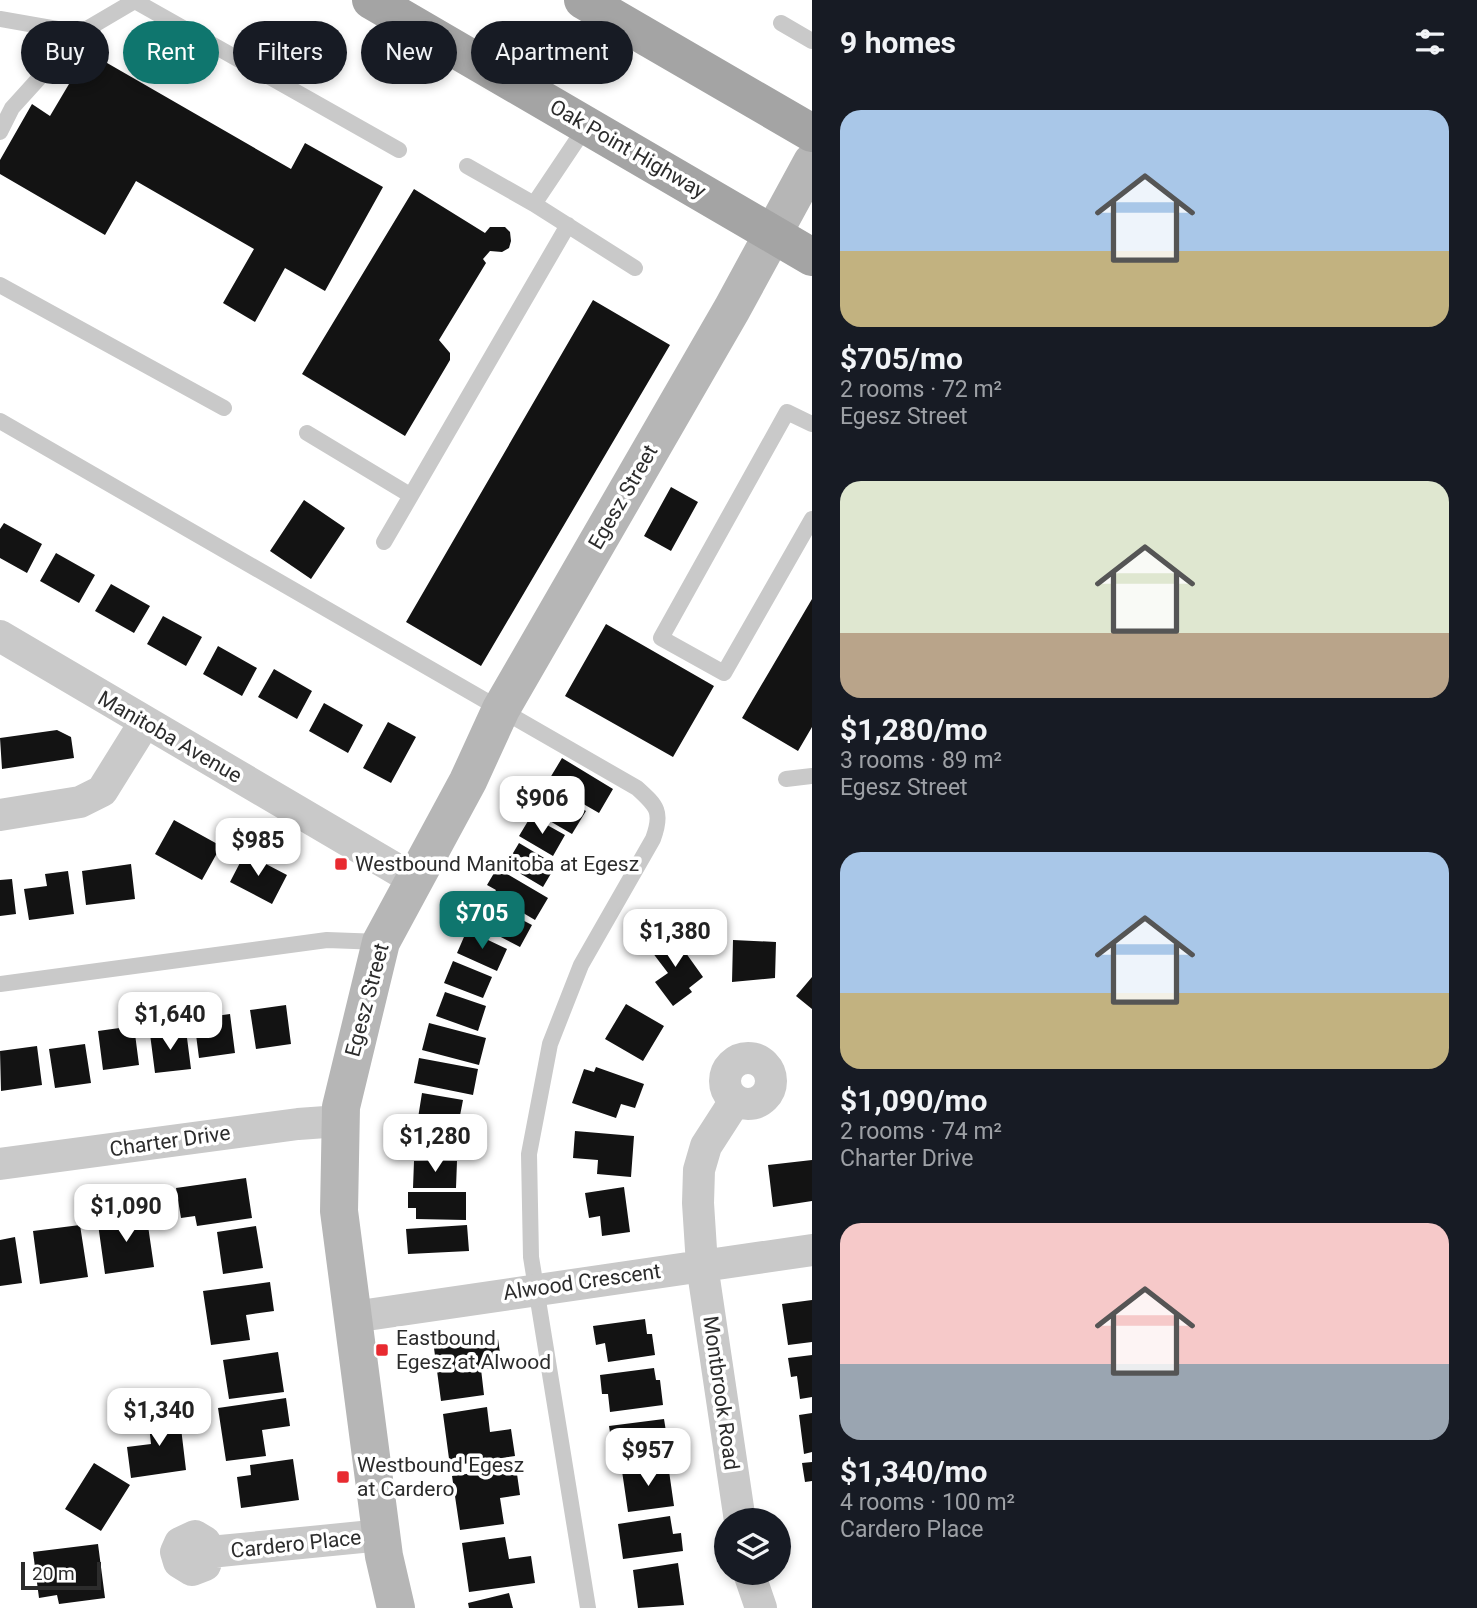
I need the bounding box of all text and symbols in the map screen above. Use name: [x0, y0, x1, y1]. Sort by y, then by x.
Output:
chip: Buy: [21, 21, 109, 84]
chip: Rent: [123, 21, 219, 84]
chip: Filters: [233, 21, 347, 84]
chip: New: [361, 21, 457, 84]
chip: Apartment: [471, 21, 633, 84]
icon: filters: [1411, 23, 1449, 61]
text: 9 homes: [840, 25, 956, 60]
street label: Oak Point Highway: [546, 95, 710, 203]
icon: home: [1082, 155, 1208, 281]
text: $705/mo: [840, 341, 963, 376]
text: 2 rooms · 72 m²: [840, 376, 1002, 403]
text: Egesz Street: [840, 403, 968, 430]
street label: Egesz Street: [583, 440, 663, 553]
icon: home: [1082, 526, 1208, 652]
street label: Manitoba Avenue: [94, 686, 246, 788]
text: $1,280/mo: [840, 712, 988, 747]
text: 3 rooms · 89 m²: [840, 747, 1002, 774]
text: Egesz Street: [840, 774, 968, 801]
pin: $906: [501, 776, 583, 836]
text: $906: [516, 785, 568, 812]
pin: $985: [217, 818, 299, 878]
text: $985: [232, 827, 284, 854]
place label: Westbound Manitoba at Egesz: [355, 852, 639, 876]
marker: Westbound Manitoba at Egesz: [333, 856, 349, 872]
pin: $705: [441, 892, 523, 951]
icon: home: [1082, 897, 1208, 1023]
text: $705: [456, 900, 508, 927]
pin: $1,380: [618, 909, 732, 969]
text: $1,380: [639, 918, 711, 945]
street label: Egesz Street: [340, 940, 394, 1059]
pin: $1,640: [113, 992, 227, 1052]
text: $1,640: [134, 1001, 206, 1028]
text: $1,090/mo: [840, 1083, 988, 1118]
pin: $1,280: [378, 1114, 492, 1174]
text: 2 rooms · 74 m²: [840, 1118, 1002, 1145]
street label: Charter Drive: [108, 1121, 232, 1161]
text: $1,280: [399, 1123, 471, 1150]
text: Charter Drive: [840, 1145, 973, 1172]
pin: $1,090: [69, 1184, 183, 1244]
text: $1,090: [90, 1193, 162, 1220]
street label: Alwood Crescent: [502, 1259, 662, 1305]
icon: home: [1082, 1268, 1208, 1394]
street label: Montbrook Road: [698, 1314, 744, 1472]
place label: Eastbound Egesz at Alwood: [396, 1326, 551, 1374]
marker: Eastbound Egesz at Alwood: [374, 1342, 390, 1358]
pin: $1,340: [102, 1388, 216, 1448]
text: $1,340: [123, 1397, 195, 1424]
pin: $957: [607, 1428, 689, 1488]
text: $957: [622, 1437, 674, 1464]
place label: Westbound Egesz at Cardero: [357, 1453, 524, 1501]
text: $1,340/mo: [840, 1454, 988, 1489]
marker: Westbound Egesz at Cardero: [335, 1469, 351, 1485]
text: 4 rooms · 100 m²: [840, 1489, 1015, 1516]
map controls: [714, 1508, 791, 1585]
button: layers: [714, 1508, 791, 1585]
text: Cardero Place: [840, 1516, 983, 1543]
street label: Cardero Place: [230, 1525, 362, 1563]
scale bar: [21, 1559, 102, 1591]
text: 20 m: [32, 1562, 75, 1585]

